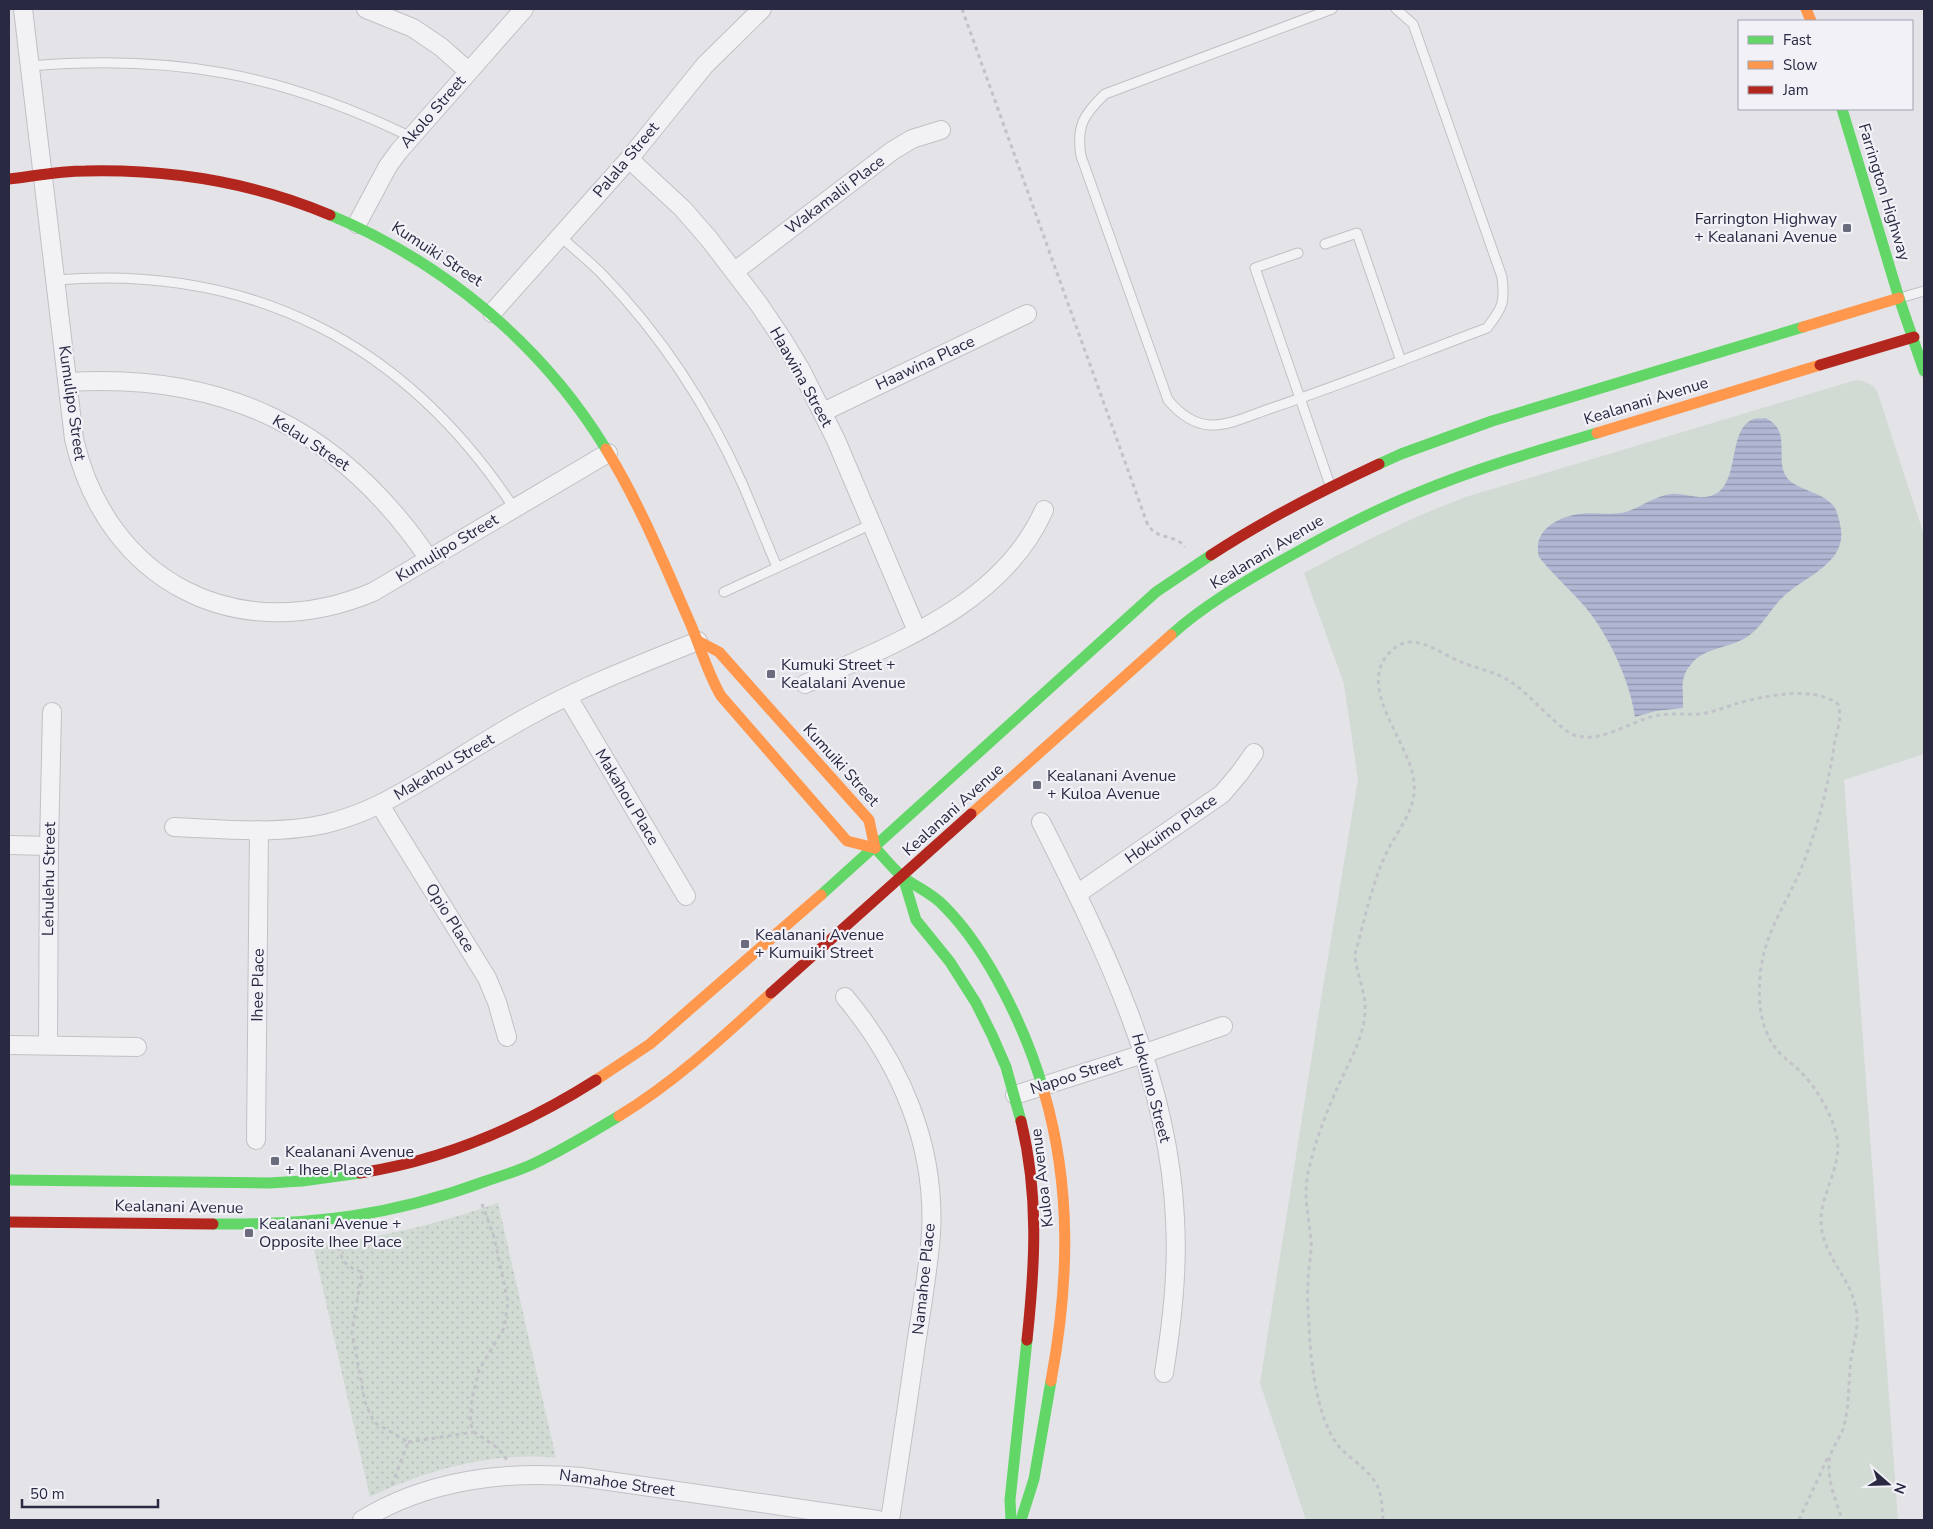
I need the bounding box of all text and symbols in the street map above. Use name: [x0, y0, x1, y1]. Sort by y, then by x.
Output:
legend: [1738, 20, 1913, 110]
text: Fast: [1783, 30, 1812, 50]
text: Slow: [1783, 55, 1818, 75]
street label: Akolo Street: [395, 71, 471, 153]
text: Jam: [1782, 80, 1809, 100]
street label: Palala Street: [588, 117, 664, 202]
street label: Farrington Highway: [1853, 121, 1916, 264]
street label: Wakamalii Place: [781, 150, 889, 240]
place label: Farrington Highway + Kealanani Avenue: [1694, 208, 1838, 248]
street label: Kumuiki Street: [387, 216, 487, 292]
marker: Farrington Highway + Kealanani Avenue: [1841, 222, 1853, 234]
street label: Haawina Street: [764, 323, 838, 431]
street label: Haawina Place: [872, 330, 978, 396]
street label: Kumulipo Street: [53, 344, 91, 462]
street label: Kealanani Avenue: [1581, 372, 1711, 430]
street label: Kelau Street: [268, 410, 354, 476]
street label: Kumulipo Street: [392, 509, 503, 587]
street label: Kealanani Avenue: [1206, 509, 1328, 595]
place label: Kumuki Street + Kealalani Avenue: [781, 654, 906, 694]
marker: Kumuki Street + Kealalani Avenue: [765, 668, 777, 680]
street label: Kumuiki Street: [798, 719, 884, 812]
street label: Makahou Street: [390, 728, 499, 806]
street label: Makahou Place: [590, 745, 664, 849]
street label: Kealanani Avenue: [898, 759, 1008, 861]
place label: Kealanani Avenue + Kuloa Avenue: [1047, 765, 1176, 805]
marker: Kealanani Avenue + Kuloa Avenue: [1031, 779, 1043, 791]
street label: Hokuimo Place: [1121, 789, 1221, 869]
street label: Lehulehu Street: [37, 821, 61, 936]
street label: Opio Place: [420, 879, 480, 957]
place label: Kealanani Avenue + Kumuiki Street: [755, 924, 884, 964]
marker: Kealanani Avenue + Kumuiki Street: [739, 938, 751, 950]
street label: Ihee Place: [246, 948, 270, 1022]
street label: Hokuimo Street: [1126, 1031, 1176, 1145]
street label: Napoo Street: [1027, 1050, 1125, 1100]
street label: Kuloa Avenue: [1025, 1127, 1059, 1229]
place label: Kealanani Avenue + Ihee Place: [285, 1141, 414, 1181]
marker: Kealanani Avenue + Ihee Place: [269, 1155, 281, 1167]
street label: Kealanani Avenue: [114, 1195, 244, 1219]
place label: Kealanani Avenue + Opposite Ihee Place: [259, 1213, 402, 1253]
street label: Namahoe Place: [907, 1222, 941, 1336]
marker: Kealanani Avenue + Opposite Ihee Place: [243, 1227, 255, 1239]
north arrow: [1863, 1459, 1913, 1509]
street label: Namahoe Street: [558, 1464, 677, 1502]
scale bar: [22, 1476, 159, 1508]
text: N: [1889, 1480, 1910, 1496]
text: 50 m: [30, 1484, 65, 1504]

